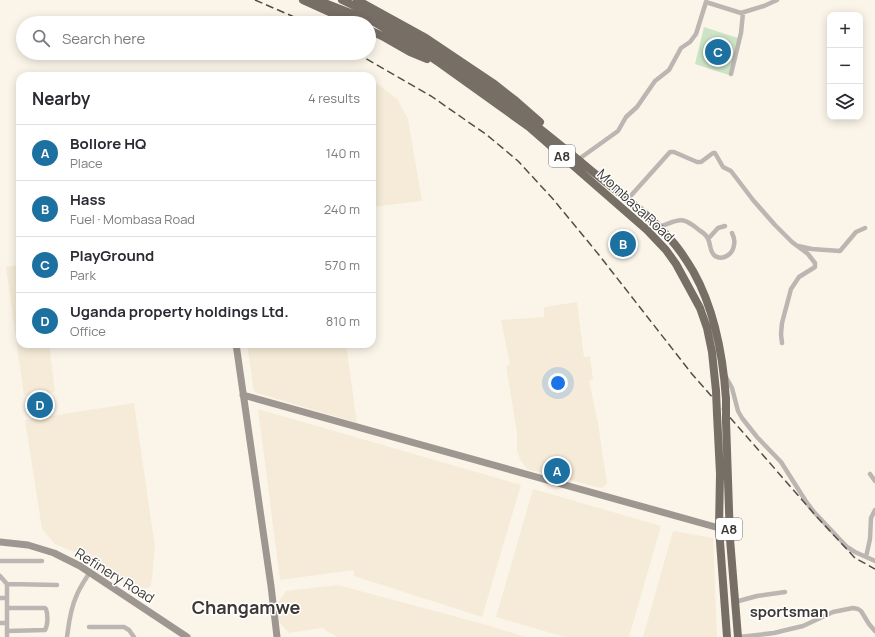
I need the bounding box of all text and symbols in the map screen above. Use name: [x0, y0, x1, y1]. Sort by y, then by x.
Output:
map controls: [827, 12, 863, 120]
button: +: [827, 12, 863, 48]
search box: [16, 16, 376, 60]
icon: search: [30, 27, 52, 49]
text: Search here: [62, 28, 145, 49]
pin: C: [705, 37, 731, 67]
button: −: [827, 48, 863, 84]
button: layers: [827, 84, 863, 120]
text: Nearby: [32, 87, 90, 110]
text: 4 results: [308, 89, 360, 107]
text: Bollore HQ: [70, 133, 146, 154]
text: A: [41, 144, 49, 162]
text: 140 m: [326, 144, 360, 162]
road number: A8: [549, 145, 575, 167]
text: Place: [70, 154, 103, 172]
street label: Mombasa Road: [593, 164, 679, 246]
text: Hass: [70, 189, 106, 210]
text: B: [41, 200, 49, 218]
text: 240 m: [324, 200, 360, 218]
text: Fuel · Mombasa Road: [70, 210, 195, 228]
pin: B: [610, 229, 636, 259]
text: PlayGround: [70, 245, 154, 266]
text: C: [40, 256, 50, 274]
text: 570 m: [324, 256, 360, 274]
text: Park: [70, 266, 96, 284]
text: Uganda property holdings Ltd.: [70, 301, 289, 322]
text: D: [40, 312, 50, 330]
text: 810 m: [326, 312, 360, 330]
text: Office: [70, 322, 106, 340]
your location: [548, 373, 568, 393]
pin: D: [27, 390, 53, 420]
pin: A: [544, 456, 570, 486]
road number: A8: [716, 518, 742, 540]
street label: Refinery Road: [72, 543, 158, 607]
district label: Changamwe: [192, 595, 301, 619]
district label: sportsman: [750, 601, 828, 622]

